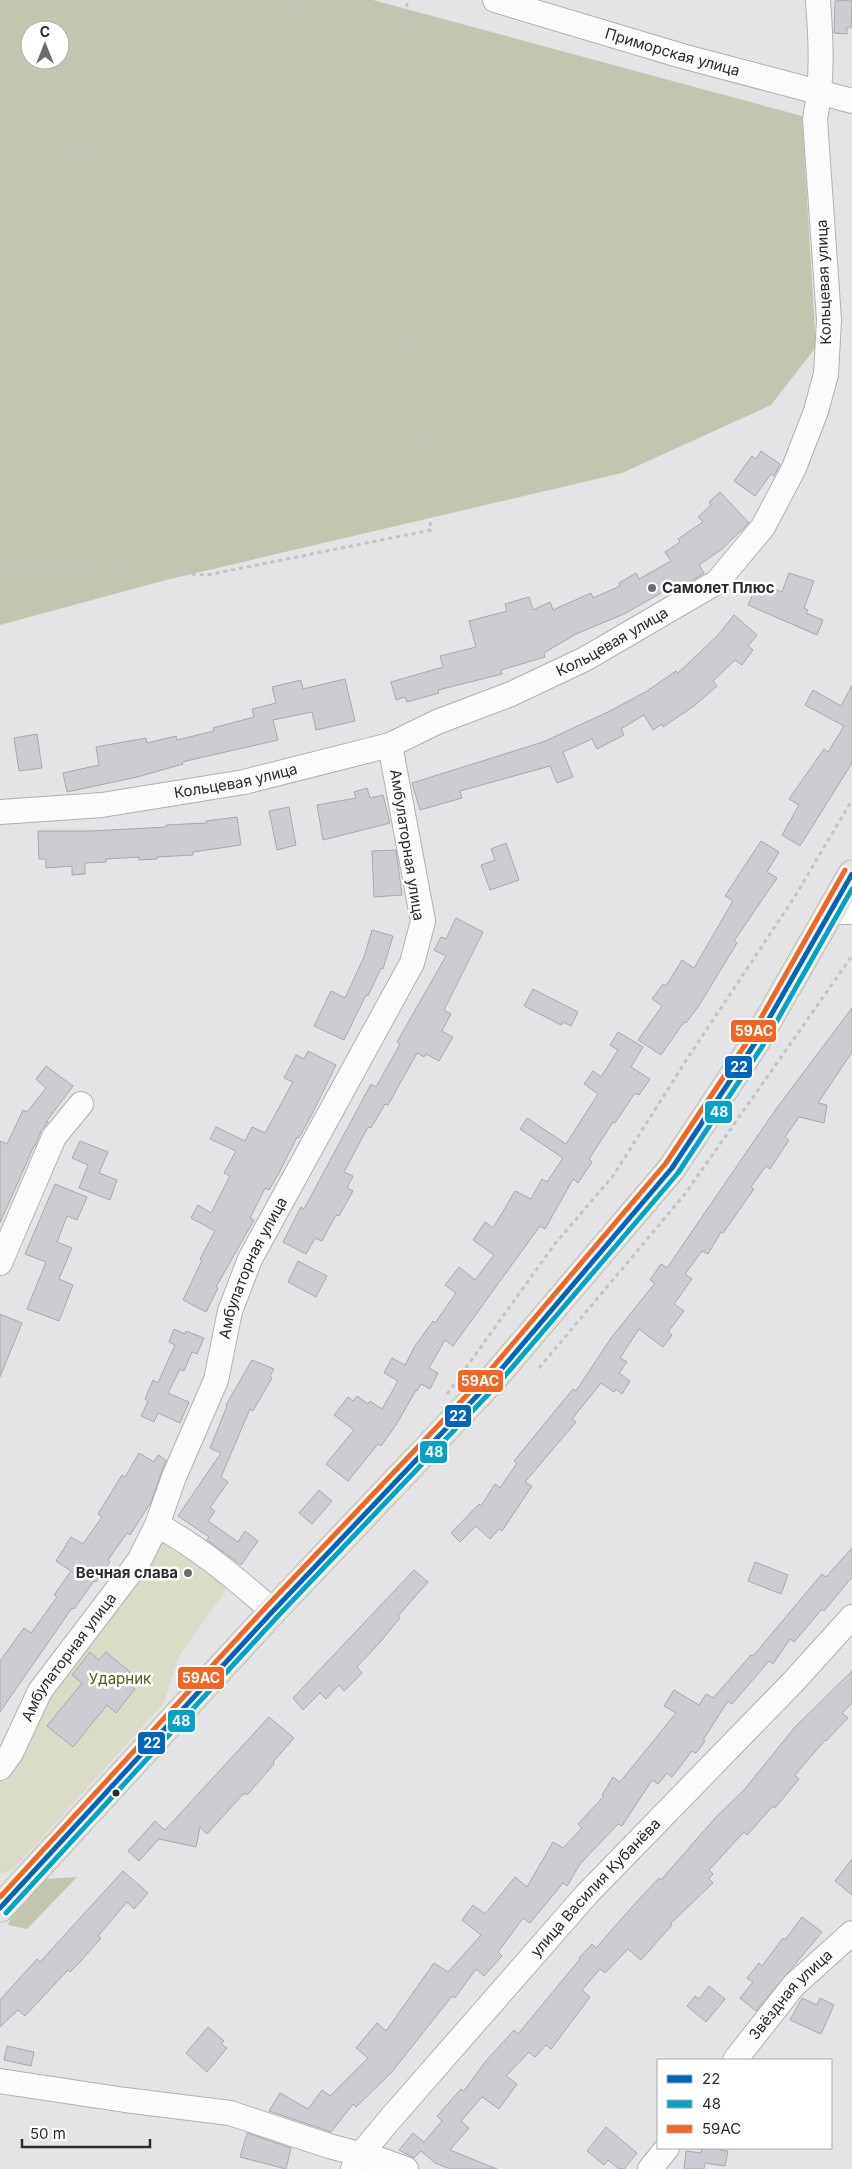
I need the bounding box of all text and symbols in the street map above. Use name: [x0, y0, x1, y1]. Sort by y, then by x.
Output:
north arrow: [20, 20, 70, 70]
text: С: [40, 23, 50, 40]
street label: Приморская улица: [603, 24, 742, 80]
street label: Кольцевая улица: [812, 219, 835, 345]
place label: Самолет Плюс: [662, 578, 775, 597]
marker: Самолет Плюс: [646, 582, 658, 594]
street label: Кольцевая улица: [553, 603, 671, 680]
street label: Кольцевая улица: [173, 759, 299, 802]
street label: Амбулаторная улица: [386, 768, 429, 922]
line badge: 59АС: [730, 1019, 777, 1043]
text: 59АС: [735, 1022, 773, 1039]
line badge: 22: [724, 1055, 753, 1079]
text: 22: [730, 1058, 748, 1075]
line badge: 48: [704, 1100, 733, 1124]
text: 48: [710, 1103, 728, 1120]
street label: Амбулаторная улица: [215, 1194, 291, 1341]
line badge: 59АС: [457, 1369, 504, 1393]
text: 59АС: [461, 1372, 499, 1389]
line badge: 22: [444, 1404, 472, 1428]
text: 22: [449, 1407, 467, 1424]
line badge: 48: [419, 1440, 448, 1464]
text: 48: [425, 1443, 443, 1460]
place label: Вечная слава: [76, 1563, 178, 1582]
marker: Вечная слава: [182, 1567, 194, 1579]
street label: Амбулаторная улица: [17, 1589, 120, 1724]
line badge: 59АС: [177, 1666, 225, 1690]
park label: Ударник: [89, 1669, 151, 1688]
text: 59АС: [182, 1669, 220, 1686]
line badge: 48: [167, 1709, 196, 1733]
text: 48: [172, 1712, 190, 1729]
line badge: 22: [137, 1731, 166, 1755]
text: 22: [143, 1734, 161, 1751]
unlabelled marker: [111, 1788, 121, 1798]
street label: улица Василия Кубанёва: [526, 1814, 664, 1961]
street label: Звёздная улица: [744, 1945, 836, 2044]
legend: [657, 2059, 832, 2149]
text: 22: [702, 2069, 720, 2088]
text: 48: [702, 2094, 721, 2113]
scale bar: [22, 2116, 150, 2148]
text: 59АС: [702, 2119, 741, 2138]
text: 50 m: [30, 2124, 66, 2143]

